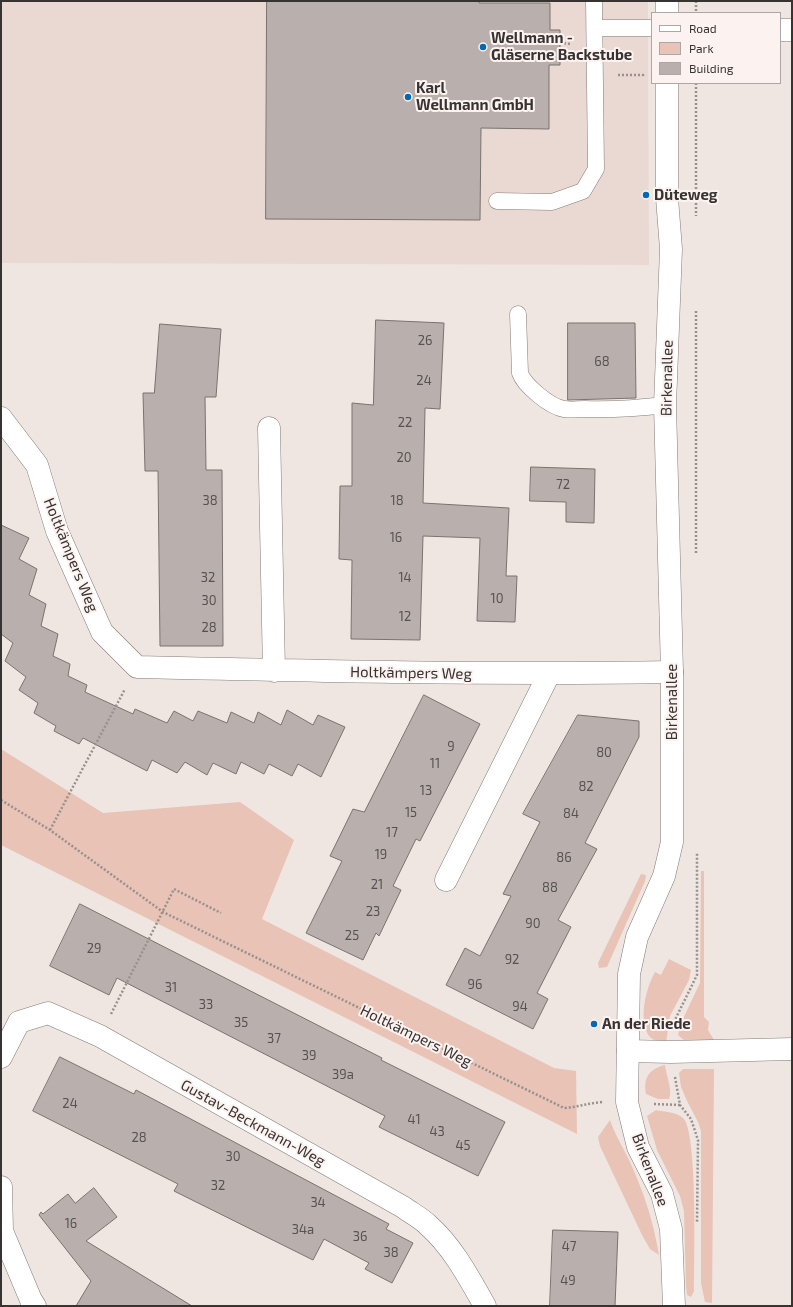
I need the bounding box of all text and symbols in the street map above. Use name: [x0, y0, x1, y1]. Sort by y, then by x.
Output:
legend: [651, 12, 781, 84]
text: Road: [689, 21, 717, 35]
place label: Wellmann - Gläserne Backstube: [491, 29, 632, 64]
text: Park: [689, 41, 714, 55]
marker: Wellmann - Gläserne Backstube: [478, 42, 488, 52]
text: Building: [689, 61, 733, 75]
place label: Karl Wellmann GmbH: [416, 79, 534, 114]
marker: Karl Wellmann GmbH: [403, 92, 413, 102]
place label: Düteweg: [654, 186, 718, 204]
marker: Düteweg: [641, 190, 651, 200]
house number: 26: [418, 333, 432, 349]
street label: Birkenallee: [657, 340, 677, 416]
house number: 68: [594, 354, 610, 370]
house number: 24: [416, 373, 432, 389]
house number: 22: [398, 415, 412, 431]
house number: 20: [396, 450, 412, 466]
house number: 72: [556, 477, 570, 493]
house number: 38: [202, 493, 218, 509]
house number: 18: [390, 493, 404, 509]
street label: Holtkämpers Weg: [40, 495, 102, 615]
house number: 16: [390, 530, 402, 546]
house number: 32: [201, 570, 215, 586]
house number: 14: [398, 570, 412, 586]
house number: 10: [490, 591, 504, 607]
house number: 30: [201, 593, 217, 609]
house number: 12: [399, 609, 411, 625]
house number: 28: [201, 620, 217, 636]
street label: Holtkämpers Weg: [350, 663, 472, 683]
street label: Birkenallee: [663, 664, 681, 740]
house number: 9: [447, 739, 455, 755]
house number: 80: [596, 745, 612, 761]
house number: 11: [430, 756, 440, 772]
house number: 82: [578, 779, 594, 795]
house number: 13: [420, 783, 432, 799]
house number: 15: [405, 805, 417, 821]
house number: 84: [563, 806, 579, 822]
house number: 17: [386, 825, 398, 841]
house number: 19: [375, 847, 387, 863]
house number: 86: [556, 850, 572, 866]
house number: 21: [371, 877, 383, 893]
house number: 88: [542, 880, 558, 896]
house number: 23: [366, 904, 380, 920]
house number: 90: [525, 916, 541, 932]
house number: 25: [345, 928, 359, 944]
house number: 29: [87, 941, 101, 957]
house number: 92: [505, 952, 519, 968]
house number: 96: [468, 977, 482, 993]
house number: 31: [165, 980, 177, 996]
house number: 33: [199, 997, 213, 1013]
house number: 94: [512, 999, 528, 1015]
street label: Holtkämpers Weg: [357, 1001, 475, 1071]
house number: 35: [234, 1015, 248, 1031]
place label: An der Riede: [602, 1015, 691, 1033]
marker: An der Riede: [589, 1019, 599, 1029]
house number: 37: [267, 1031, 281, 1047]
house number: 39: [302, 1048, 316, 1064]
house number: 39a: [332, 1067, 354, 1083]
street label: Gustav-Beckmann-Weg: [178, 1076, 328, 1170]
house number: 24: [62, 1096, 78, 1112]
house number: 41: [407, 1112, 421, 1128]
house number: 43: [429, 1124, 445, 1140]
house number: 28: [131, 1130, 147, 1146]
street label: Birkenallee: [628, 1131, 672, 1209]
house number: 45: [456, 1138, 470, 1154]
house number: 30: [225, 1149, 241, 1165]
house number: 32: [211, 1178, 225, 1194]
house number: 34: [310, 1195, 326, 1211]
house number: 16: [65, 1216, 77, 1232]
house number: 34a: [292, 1222, 314, 1238]
house number: 36: [353, 1229, 367, 1245]
house number: 47: [562, 1239, 576, 1255]
house number: 38: [383, 1245, 399, 1261]
house number: 49: [560, 1273, 576, 1289]

